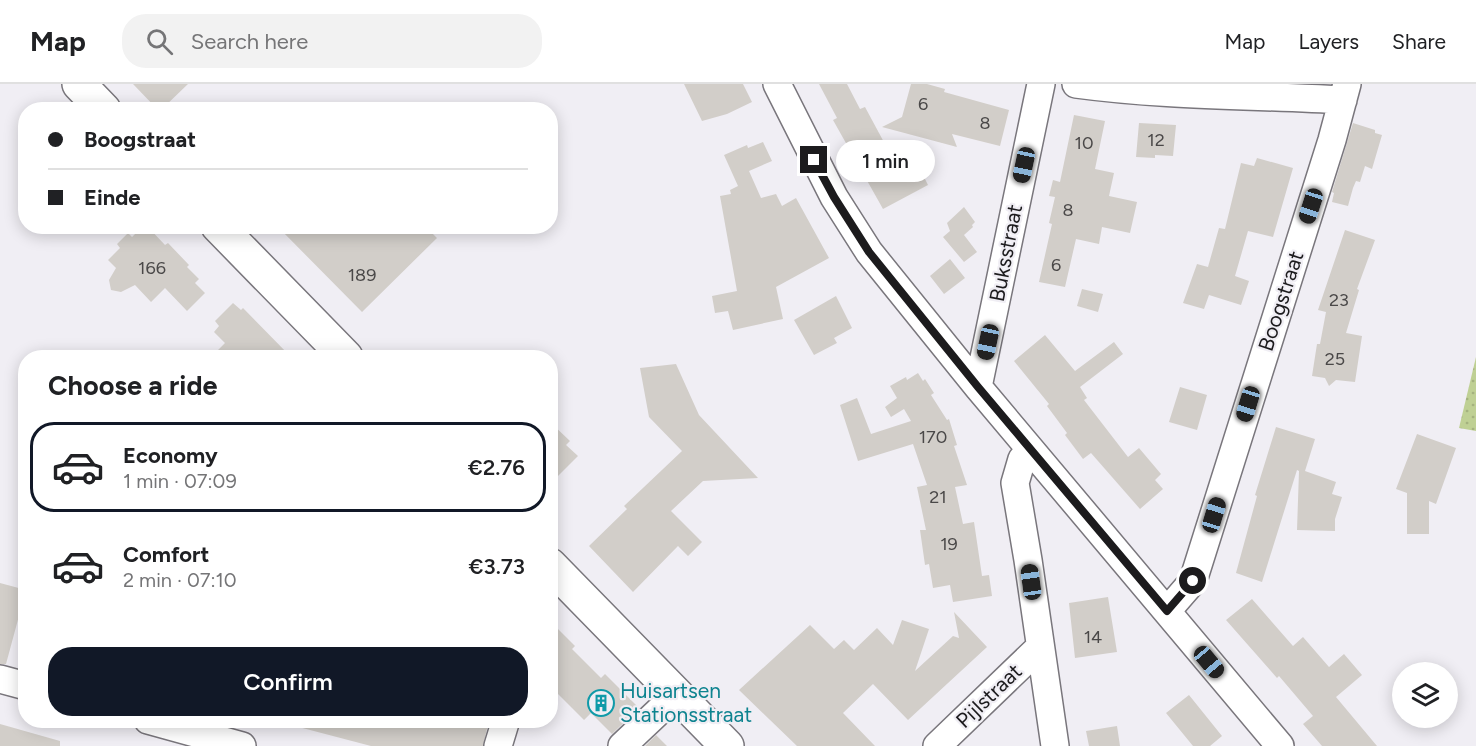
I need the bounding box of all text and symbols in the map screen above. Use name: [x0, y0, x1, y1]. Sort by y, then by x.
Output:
search box: [122, 14, 542, 68]
text: Map: [30, 24, 86, 58]
icon: search: [143, 25, 176, 58]
text: Search here: [191, 28, 308, 55]
text: Map: [1225, 29, 1265, 54]
text: Layers: [1298, 29, 1359, 54]
text: Share: [1392, 29, 1446, 54]
house number: 6: [918, 93, 928, 115]
house number: 8: [979, 112, 991, 134]
text: Boogstraat: [84, 126, 196, 153]
house number: 12: [1147, 129, 1165, 151]
house number: 10: [1075, 132, 1093, 154]
callout: 1 min: [835, 139, 934, 181]
route end: [800, 146, 827, 173]
car: [1011, 146, 1037, 184]
text: 1 min: [862, 149, 909, 173]
text: Einde: [84, 184, 141, 211]
car: [1297, 186, 1325, 226]
house number: 8: [1062, 199, 1074, 221]
street label: Buksstraat: [984, 202, 1027, 304]
street label: Boogstraat: [1253, 248, 1308, 354]
house number: 6: [1051, 254, 1061, 276]
house number: 166: [138, 257, 166, 279]
house number: 189: [348, 264, 376, 286]
house number: 23: [1329, 289, 1349, 311]
car: [975, 323, 1001, 361]
house number: 25: [1325, 348, 1345, 370]
text: Choose a ride: [48, 369, 217, 402]
car: [1234, 384, 1262, 424]
house number: 170: [919, 426, 947, 448]
icon: car: [51, 440, 105, 494]
text: Economy: [123, 442, 218, 469]
text: €2.76: [468, 454, 525, 481]
text: 1 min · 07:09: [123, 469, 237, 493]
house number: 21: [929, 486, 947, 508]
car: [1200, 495, 1228, 535]
house number: 19: [940, 533, 958, 555]
icon: car: [51, 539, 105, 593]
text: Comfort: [123, 541, 209, 568]
text: €3.73: [469, 553, 525, 580]
car: [1020, 563, 1042, 601]
route start: [1179, 567, 1206, 594]
text: 2 min · 07:10: [123, 568, 237, 592]
house number: 14: [1084, 626, 1102, 648]
car: [1191, 642, 1227, 682]
button: Confirm: [48, 647, 528, 716]
street label: Pijlstraat: [951, 658, 1027, 733]
map controls: [1392, 662, 1458, 728]
button: layers: [1392, 662, 1458, 728]
place label: Huisartsen Stationsstraat: [620, 678, 752, 727]
building icon: Huisartsen Stationsstraat: [586, 688, 616, 718]

